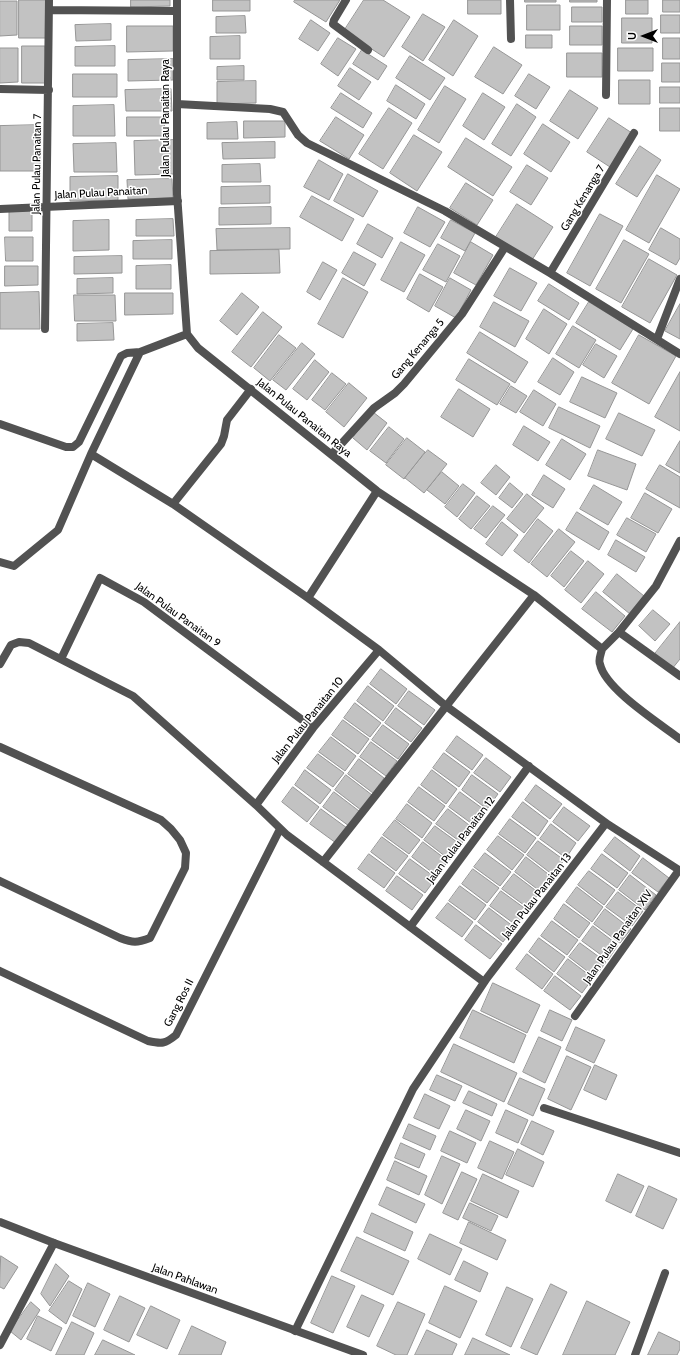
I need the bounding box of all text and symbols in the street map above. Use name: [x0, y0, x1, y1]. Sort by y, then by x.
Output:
north arrow: [624, 16, 664, 56]
text: U: [625, 32, 639, 40]
street label: Jalan Pulau Panaitan Raya: [159, 59, 173, 177]
street label: Jalan Pulau Panaitan 7: [30, 113, 44, 215]
street label: Gang Kenanga 7: [558, 163, 608, 233]
street label: Jalan Pulau Panaitan: [54, 184, 148, 202]
street label: Gang Kenanga 5: [389, 316, 447, 382]
street label: Jalan Pulau Panaitan Raya: [254, 376, 354, 460]
street label: Jalan Pulau Panaitan 9: [133, 580, 223, 650]
street label: Jalan Pulau Panaitan 10: [269, 674, 347, 766]
street label: Jalan Pulau Panaitan 12: [424, 794, 498, 886]
street label: Jalan Pulau Panaitan 13: [500, 851, 574, 941]
street label: Jalan Pulau Panaitan XIV: [581, 888, 655, 986]
street label: Gang Ros II: [161, 977, 197, 1029]
street label: Jalan Pahlawan: [150, 1261, 220, 1297]

